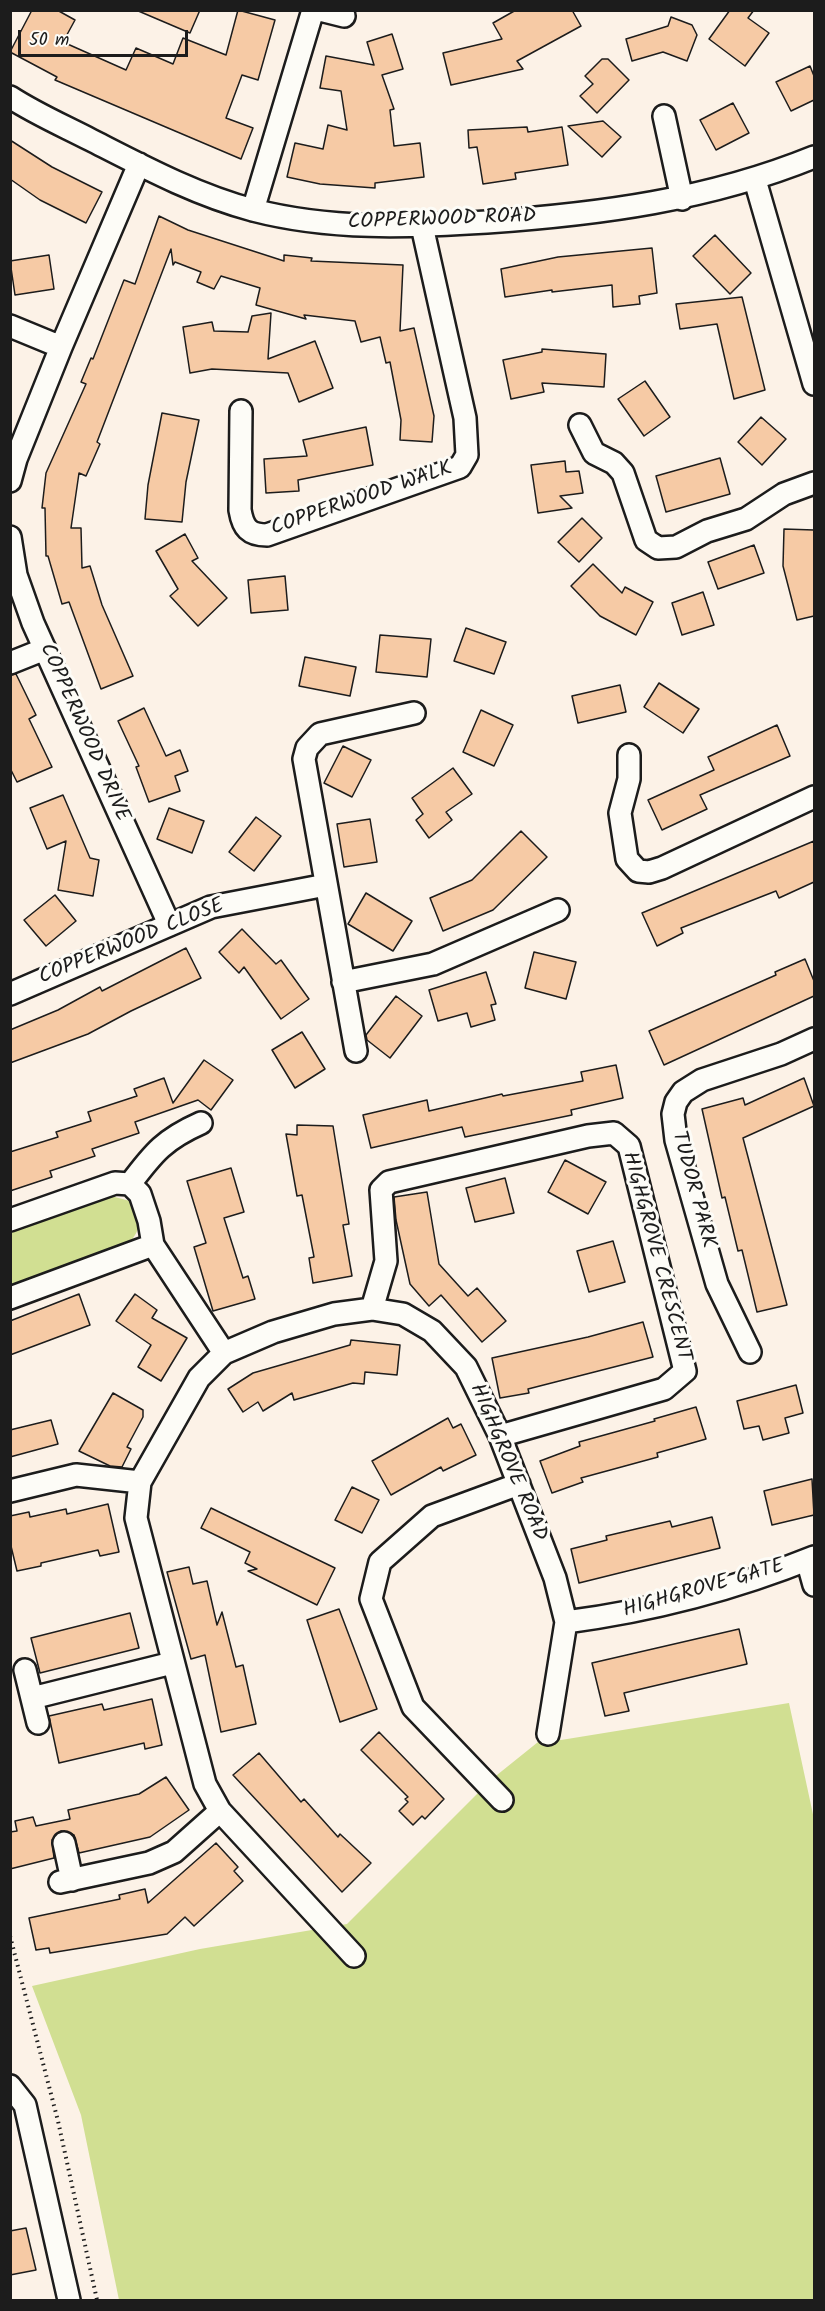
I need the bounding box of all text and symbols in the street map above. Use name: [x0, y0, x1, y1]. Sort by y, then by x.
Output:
scale bar: [21, 18, 190, 56]
text: 50 m: [29, 26, 69, 55]
street label: COPPERWOOD ROAD: [347, 205, 537, 237]
street label: COPPERWOOD WALK: [268, 457, 456, 543]
street label: COPPERWOOD DRIVE: [32, 640, 134, 826]
street label: COPPERWOOD CLOSE: [36, 894, 228, 992]
street label: TUDOR PARK: [664, 1129, 720, 1251]
street label: HIGHGROVE CRESCENT: [615, 1149, 695, 1365]
street label: HIGHGROVE ROAD: [462, 1380, 552, 1546]
street label: HIGHGROVE GATE: [621, 1555, 787, 1625]

